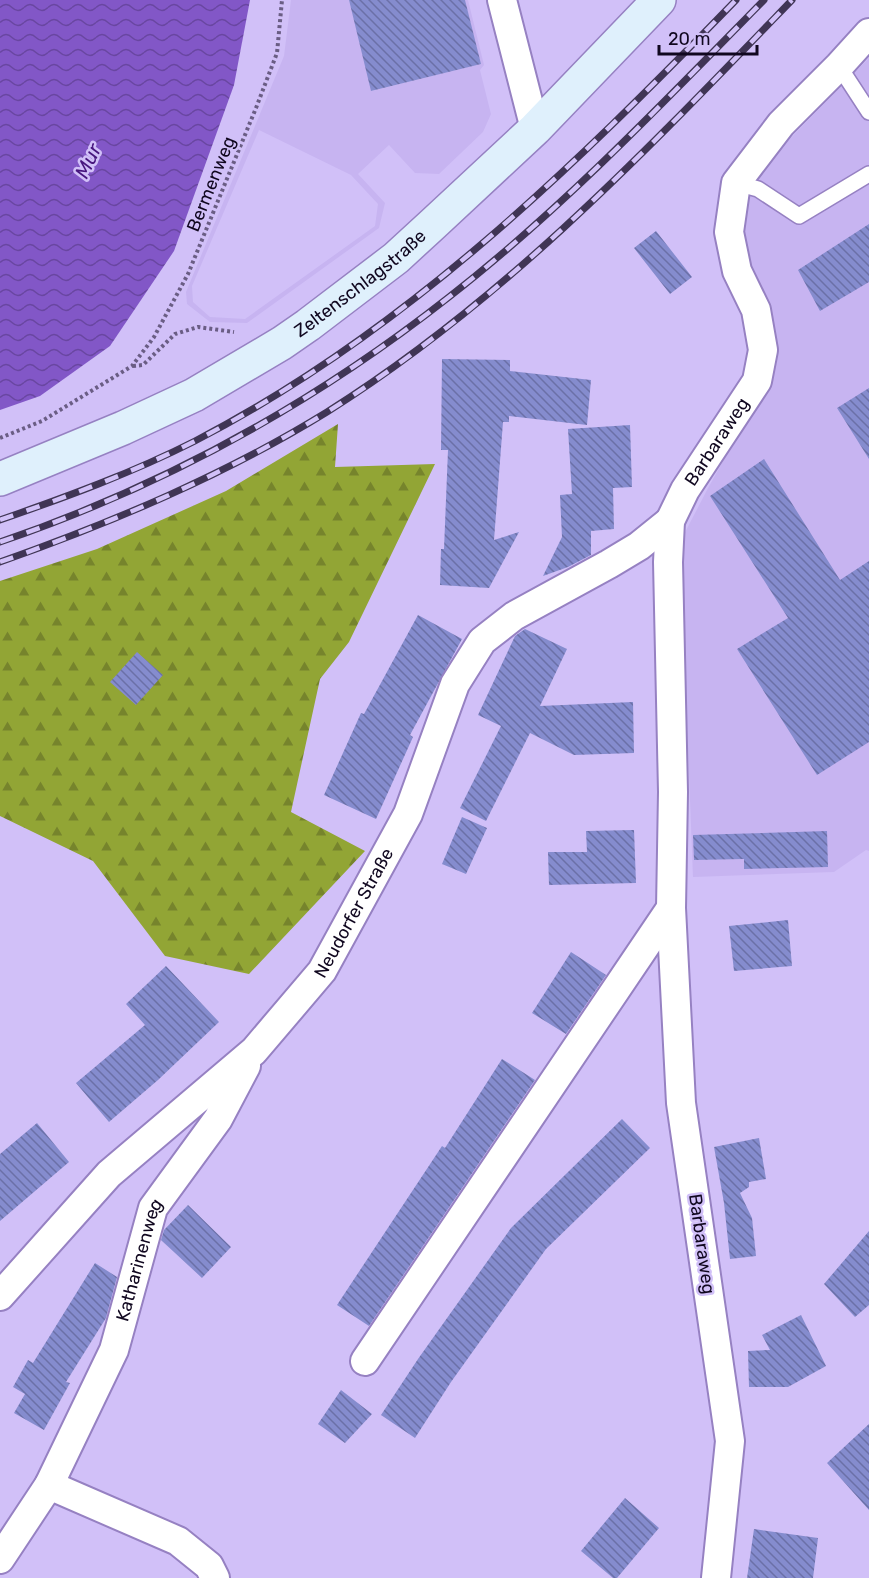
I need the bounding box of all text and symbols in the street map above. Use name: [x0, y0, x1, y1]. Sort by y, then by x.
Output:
scale bar: [659, 18, 756, 56]
text: 20 m: [668, 28, 710, 50]
street label: Bermenweg: [182, 133, 240, 235]
water label: Mur: [70, 139, 107, 182]
street label: Zeltenschlagstraße: [290, 225, 431, 342]
street label: Barbaraweg: [680, 393, 754, 490]
street label: Neudorfer Straße: [309, 844, 398, 982]
street label: Barbaraweg: [684, 1192, 720, 1296]
street label: Katharinenweg: [111, 1194, 167, 1324]

